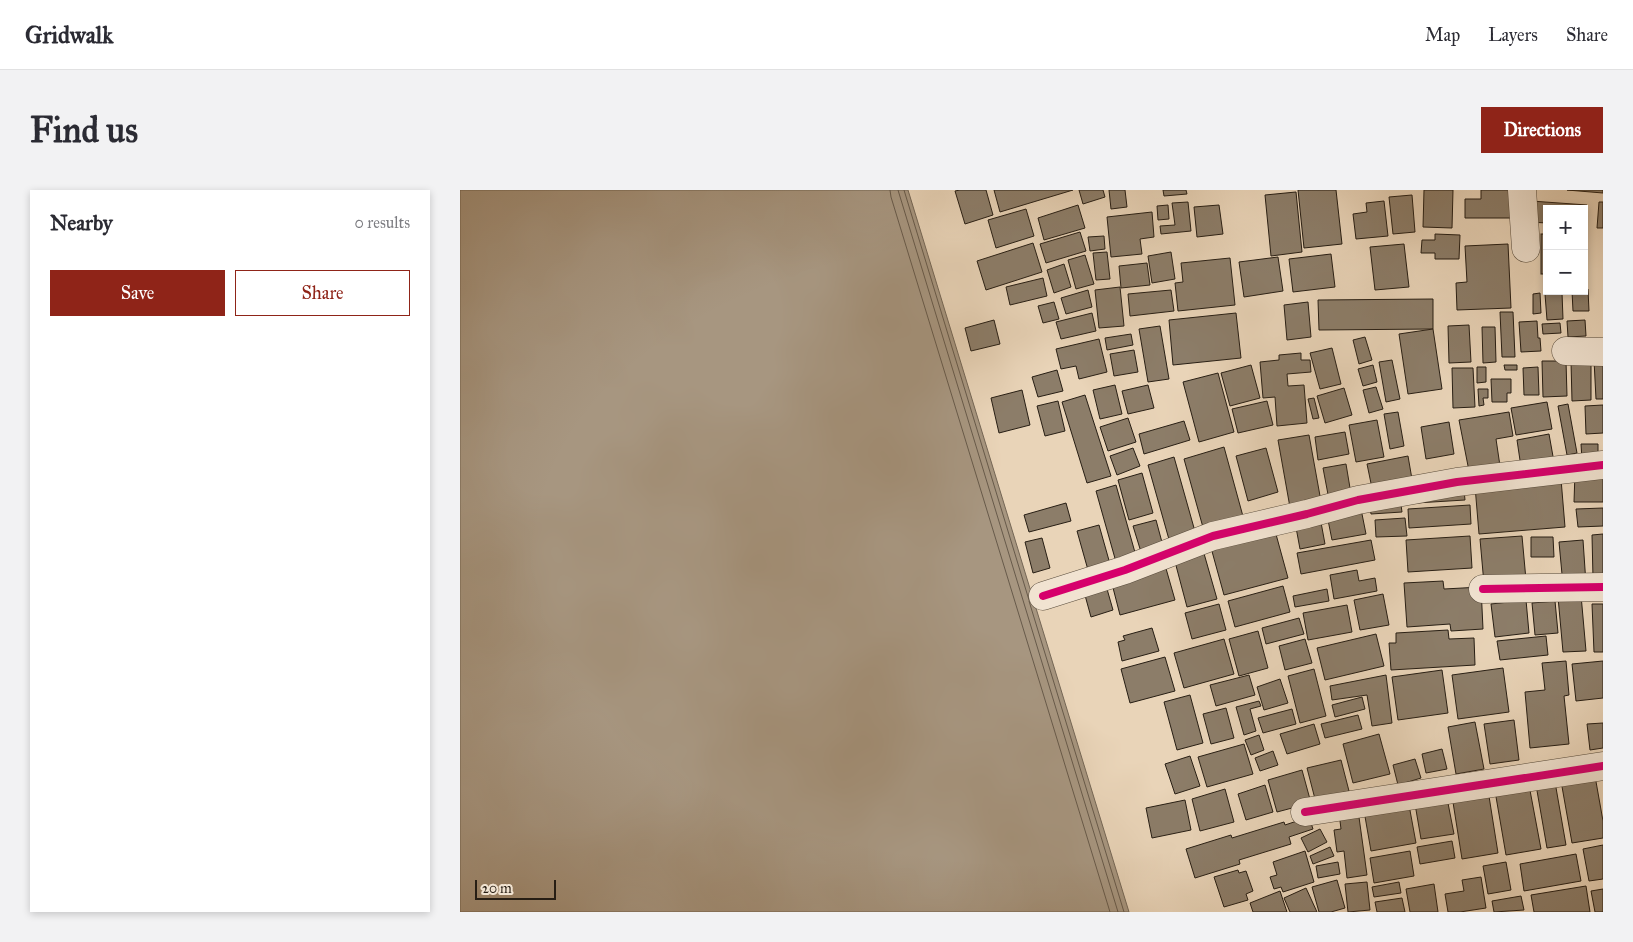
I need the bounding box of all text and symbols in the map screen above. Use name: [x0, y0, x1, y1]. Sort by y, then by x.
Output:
text: Gridwalk: [25, 20, 113, 50]
text: Map: [1425, 24, 1460, 46]
text: Layers: [1488, 24, 1538, 46]
text: Share: [1566, 24, 1608, 46]
button: Directions: [1481, 107, 1603, 153]
text: Find us: [30, 109, 138, 152]
map controls: [1543, 205, 1588, 295]
button: +: [1543, 205, 1588, 250]
text: Nearby: [50, 210, 113, 236]
text: 0 results: [355, 213, 410, 232]
button: −: [1543, 250, 1588, 295]
button: Save: [50, 270, 225, 316]
button: Share: [235, 270, 410, 316]
scale bar: [475, 877, 556, 900]
text: 20 m: [482, 880, 512, 897]

